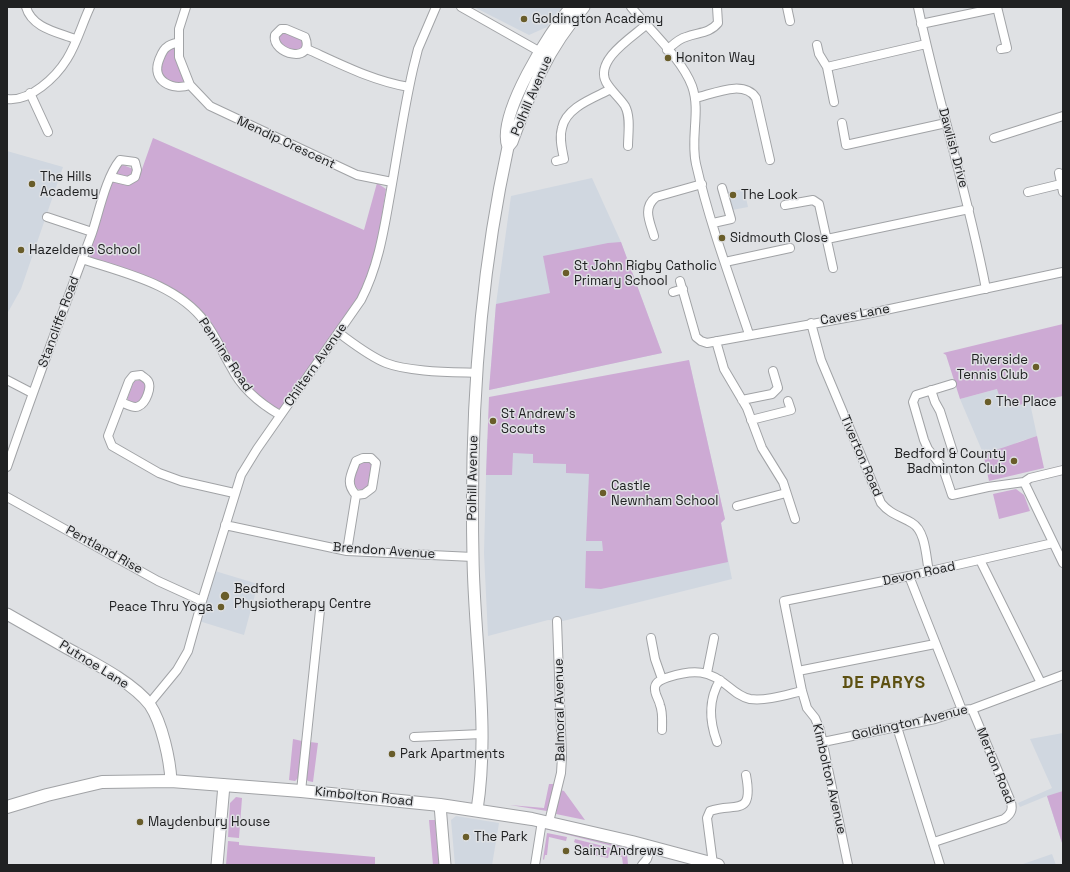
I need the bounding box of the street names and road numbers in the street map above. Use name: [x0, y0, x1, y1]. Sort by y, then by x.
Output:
street label: Polhill Avenue: [508, 54, 556, 138]
street label: Dawlish Drive: [935, 106, 971, 190]
street label: Mendip Crescent: [234, 113, 338, 173]
street label: Stancliffe Road: [35, 274, 83, 370]
street label: Caves Lane: [819, 301, 891, 329]
street label: Pennine Road: [195, 315, 255, 395]
street label: Chiltern Avenue: [281, 320, 351, 410]
street label: Tiverton Road: [837, 413, 885, 499]
street label: Polhill Avenue: [464, 435, 482, 521]
street label: Pentland Rise: [63, 522, 145, 578]
street label: Brendon Avenue: [332, 540, 436, 562]
street label: Devon Road: [881, 559, 957, 589]
street label: Putnoe Lane: [56, 637, 132, 693]
street label: Balmoral Avenue: [551, 658, 569, 762]
street label: Goldington Avenue: [850, 702, 970, 744]
street label: Kimbolton Avenue: [809, 722, 849, 836]
street label: Merton Road: [973, 726, 1017, 806]
street label: Kimbolton Road: [314, 784, 414, 810]

